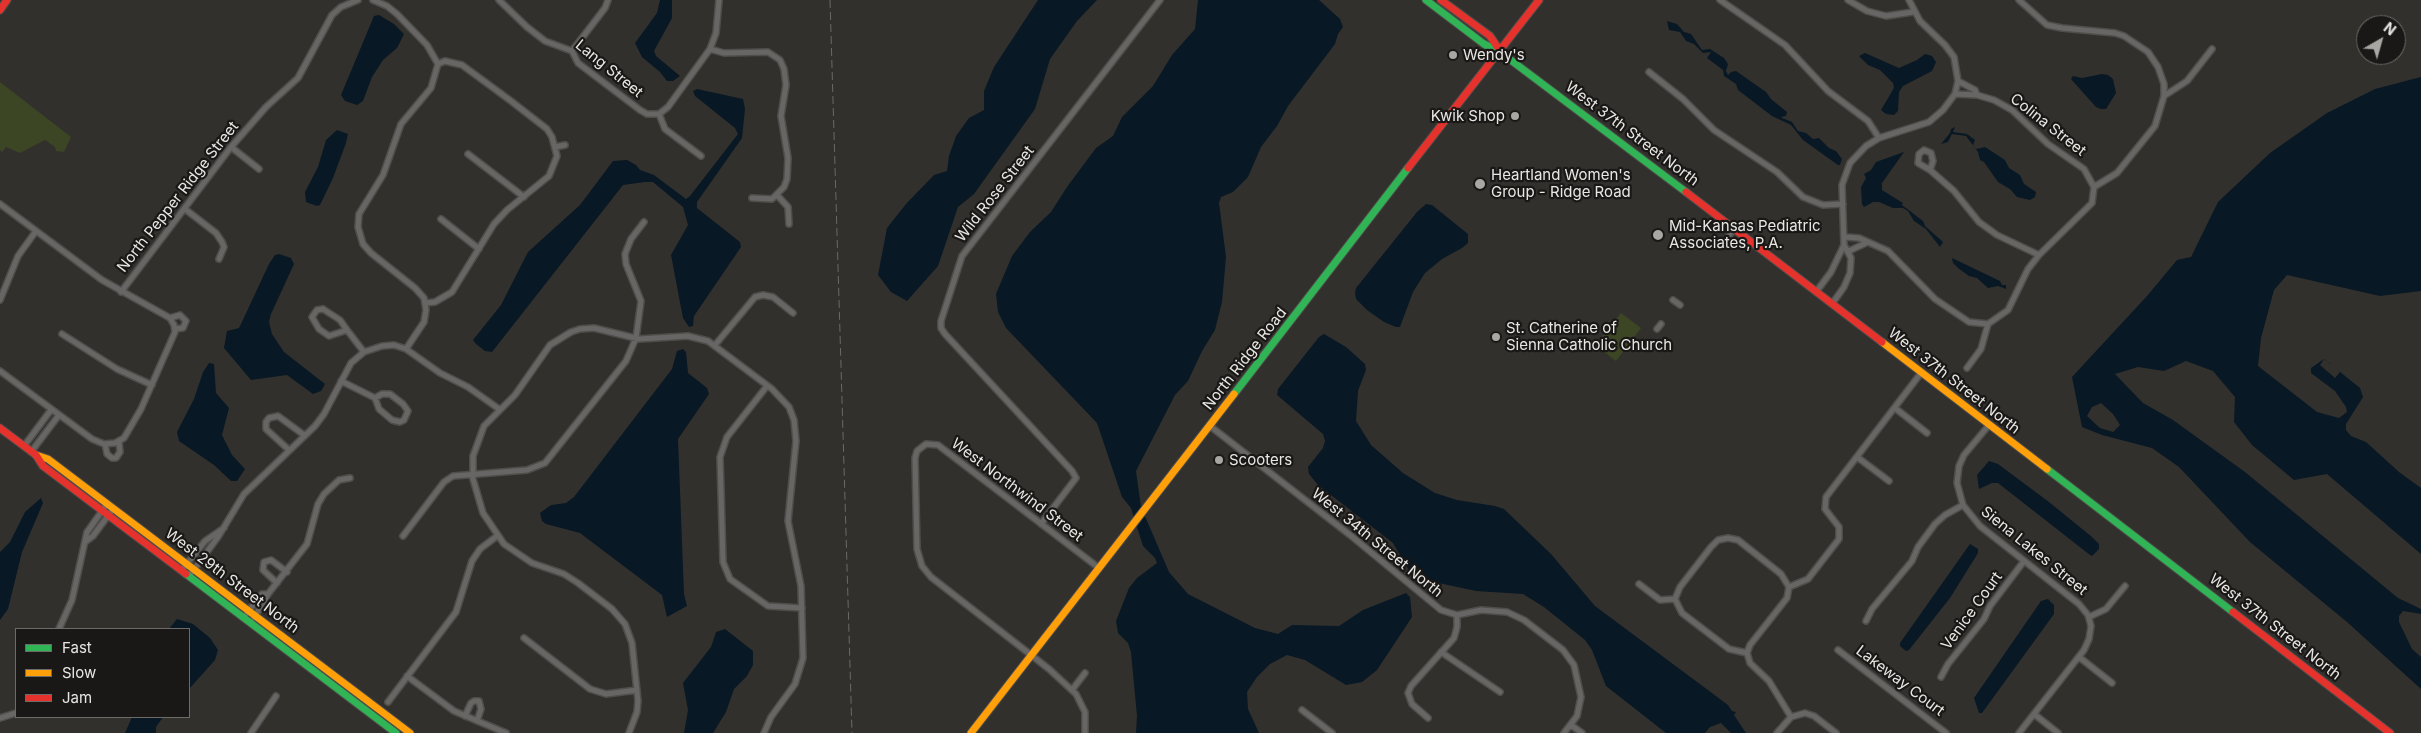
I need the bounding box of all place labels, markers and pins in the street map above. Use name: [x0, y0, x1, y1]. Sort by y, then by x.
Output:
place label: Wendy's: [1463, 46, 1525, 64]
marker: Wendy's: [1447, 49, 1459, 61]
place label: Kwik Shop: [1431, 107, 1505, 125]
marker: Kwik Shop: [1509, 110, 1521, 122]
place label: Heartland Women's Group - Ridge Road: [1491, 166, 1631, 201]
marker: Heartland Women's Group - Ridge Road: [1473, 177, 1487, 191]
place label: Mid-Kansas Pediatric Associates, P.A.: [1669, 217, 1821, 252]
marker: Mid-Kansas Pediatric Associates, P.A.: [1651, 228, 1665, 242]
place label: St. Catherine of Sienna Catholic Church: [1506, 319, 1672, 354]
marker: St. Catherine of Sienna Catholic Church: [1490, 331, 1502, 343]
place label: Scooters: [1229, 451, 1292, 469]
marker: Scooters: [1213, 454, 1225, 466]

